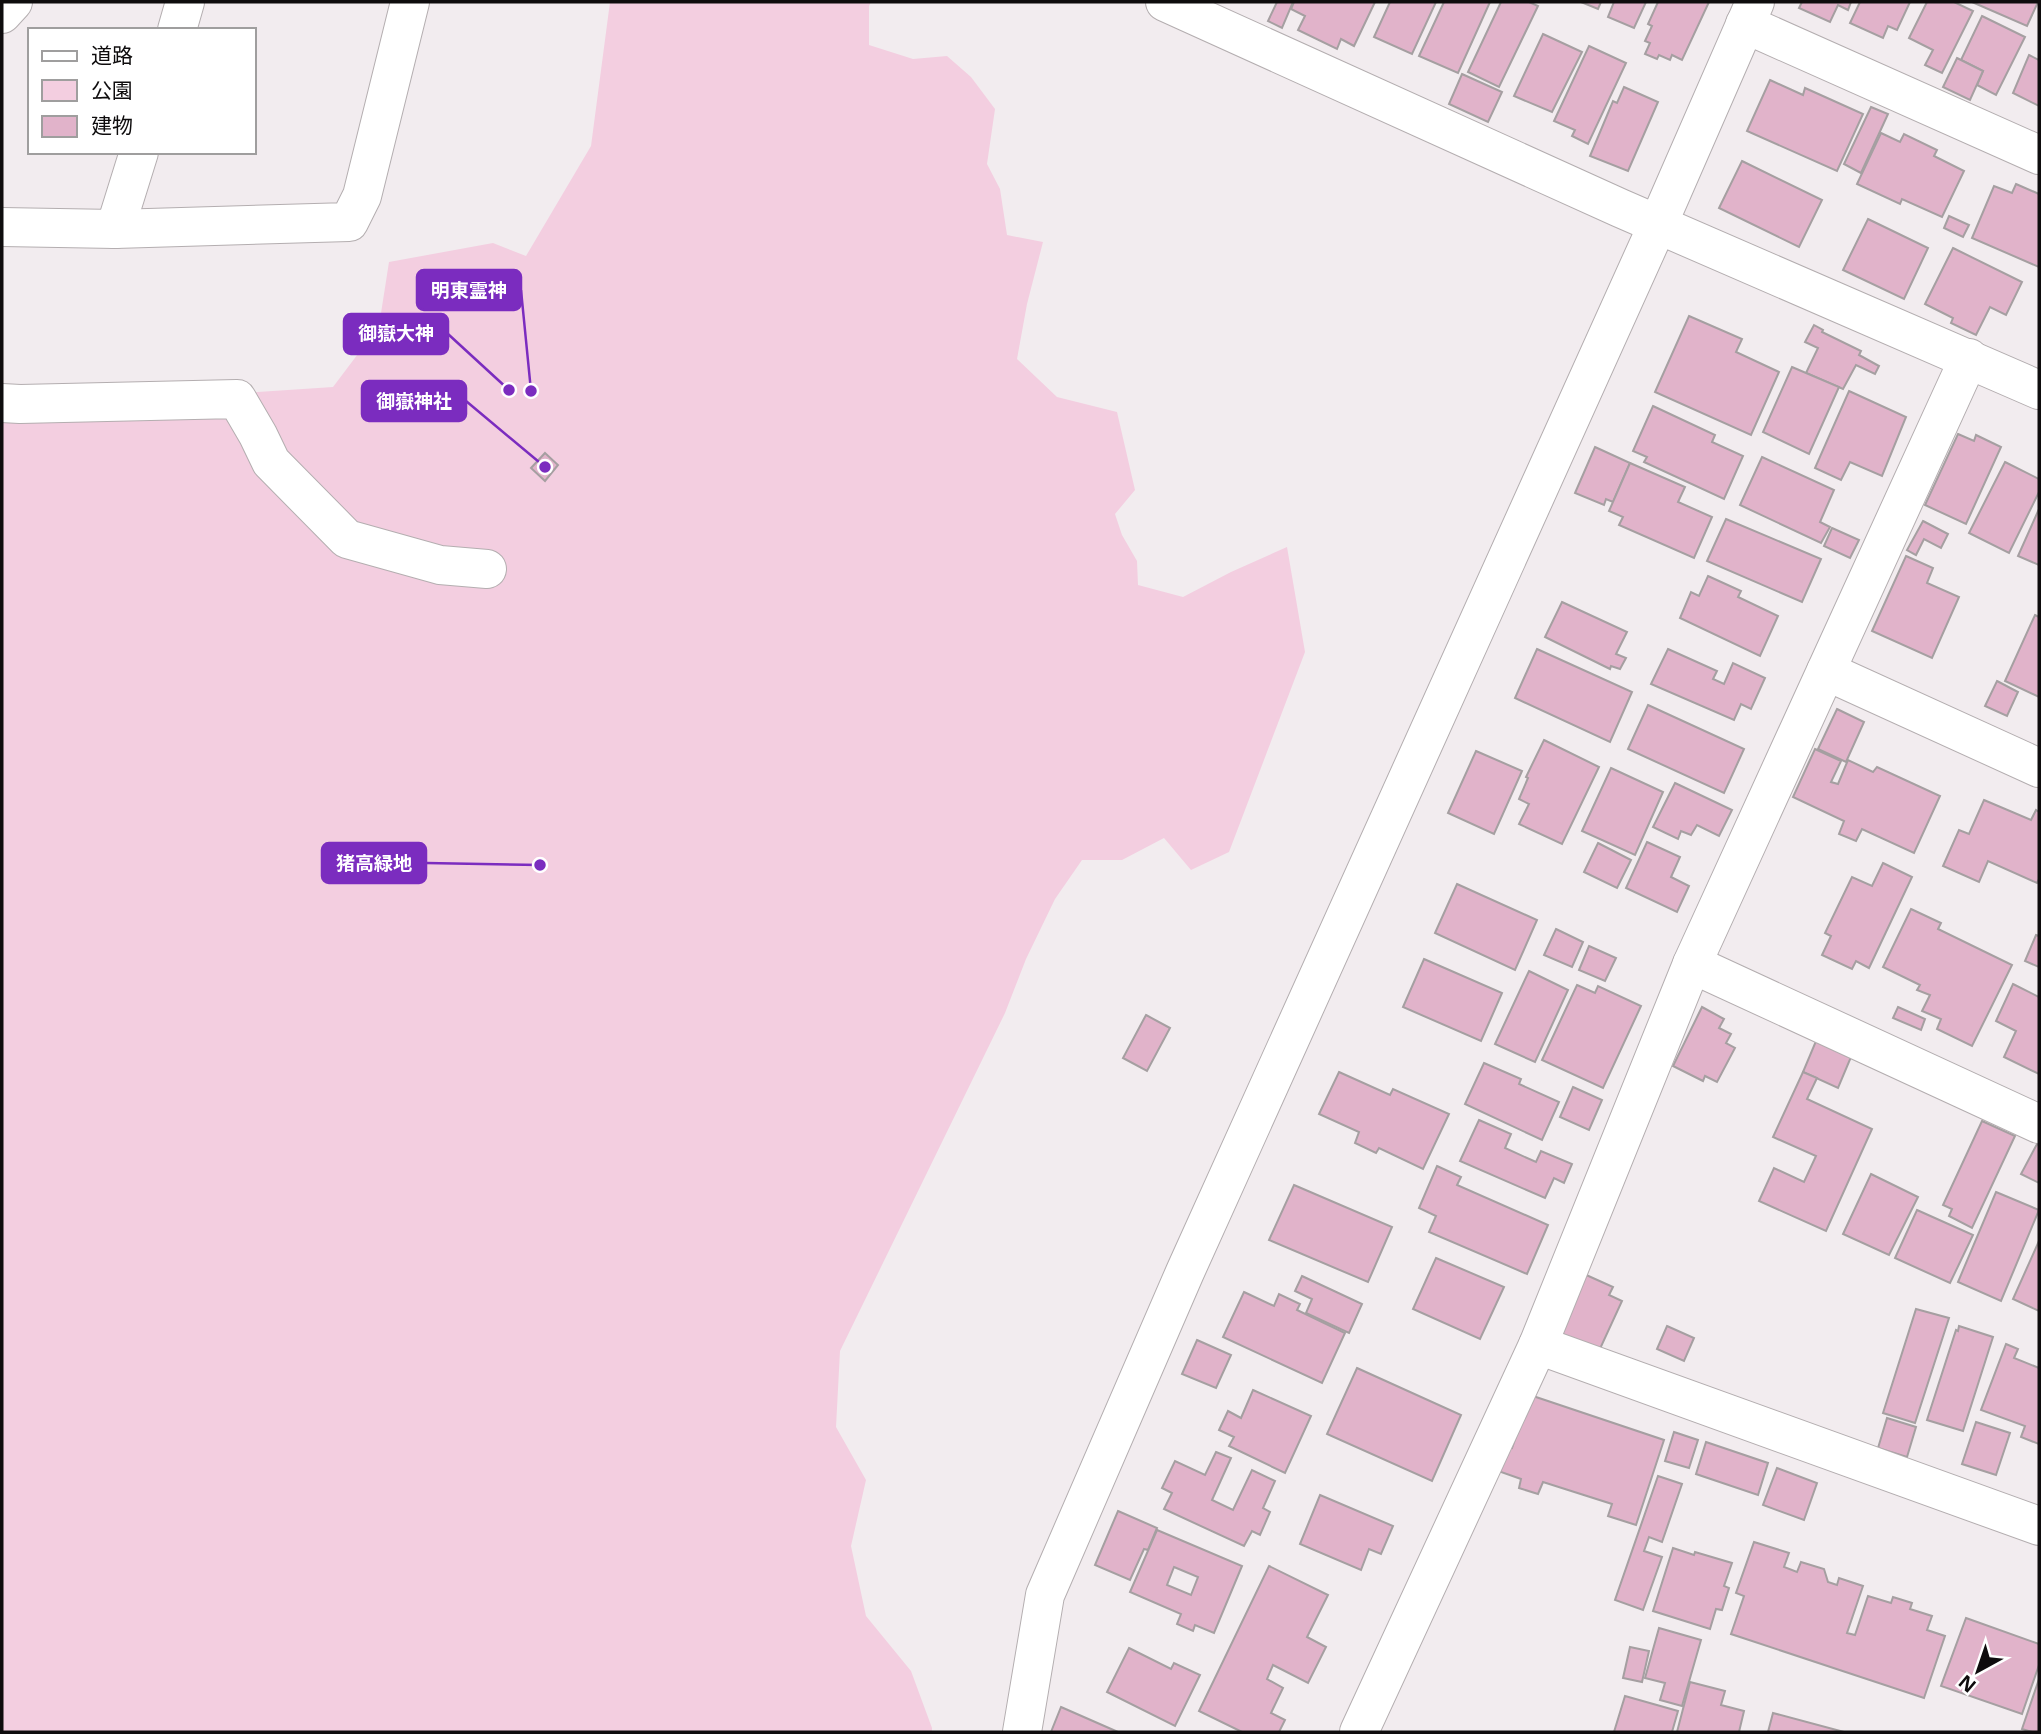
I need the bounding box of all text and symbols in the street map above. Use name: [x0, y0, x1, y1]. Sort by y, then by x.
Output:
legend: [28, 28, 256, 154]
text: 道路: [91, 41, 133, 69]
text: 公園: [91, 76, 133, 104]
text: 建物: [91, 111, 133, 139]
callout: 明東霊神: [417, 270, 521, 310]
text: 明東霊神: [431, 277, 507, 303]
callout: 御嶽大神: [344, 314, 448, 354]
text: 御嶽大神: [358, 320, 434, 346]
callout: 御嶽神社: [362, 381, 466, 421]
text: 御嶽神社: [376, 388, 452, 414]
callout: 猪高緑地: [322, 843, 426, 883]
text: 猪高緑地: [336, 850, 412, 876]
north arrow: [1943, 1636, 2013, 1706]
text: N: [1953, 1669, 1981, 1699]

